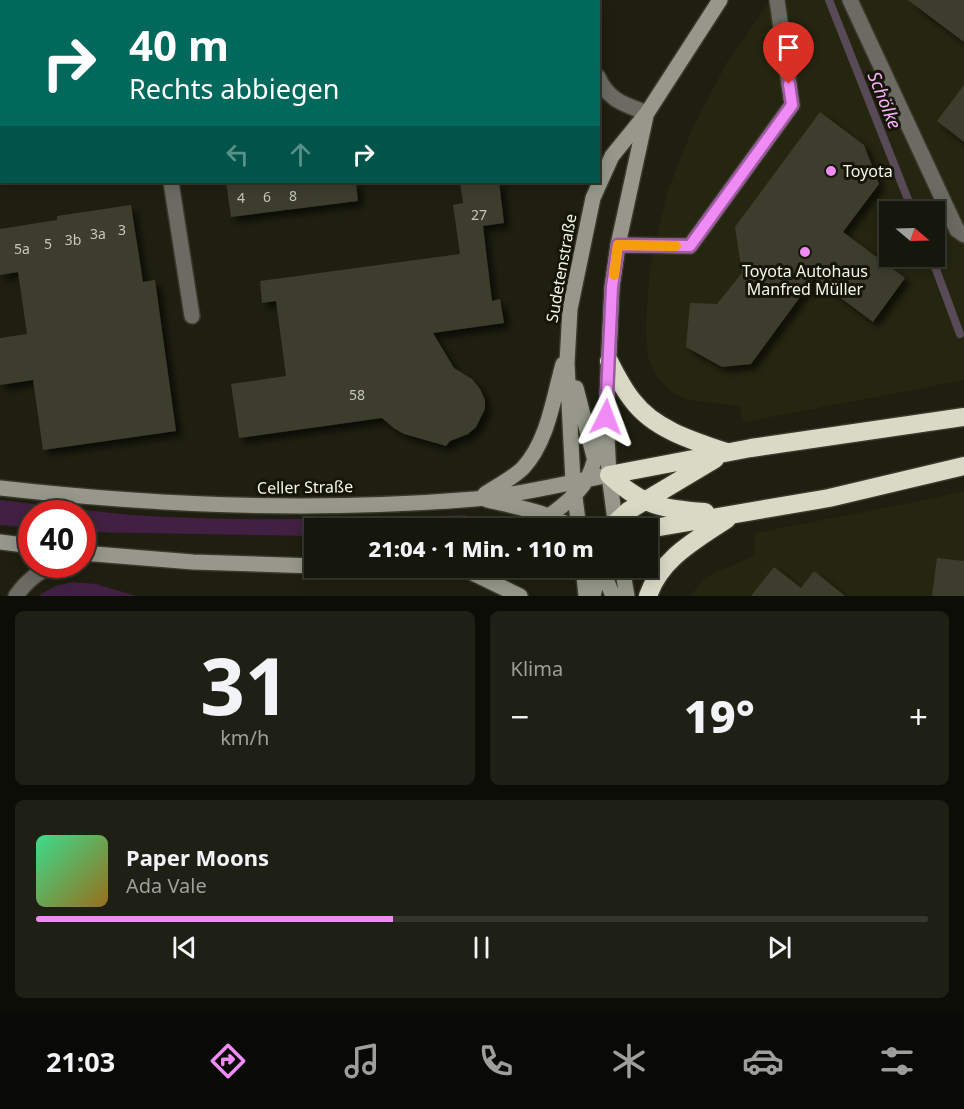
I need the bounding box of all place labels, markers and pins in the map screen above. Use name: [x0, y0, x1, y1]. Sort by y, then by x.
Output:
pin: [763, 22, 814, 84]
place label: Toyota: [843, 160, 893, 182]
marker: Toyota: [824, 164, 838, 178]
marker: Toyota Autohaus Manfred Müller: [798, 245, 812, 259]
place label: Toyota Autohaus Manfred Müller: [742, 260, 868, 300]

